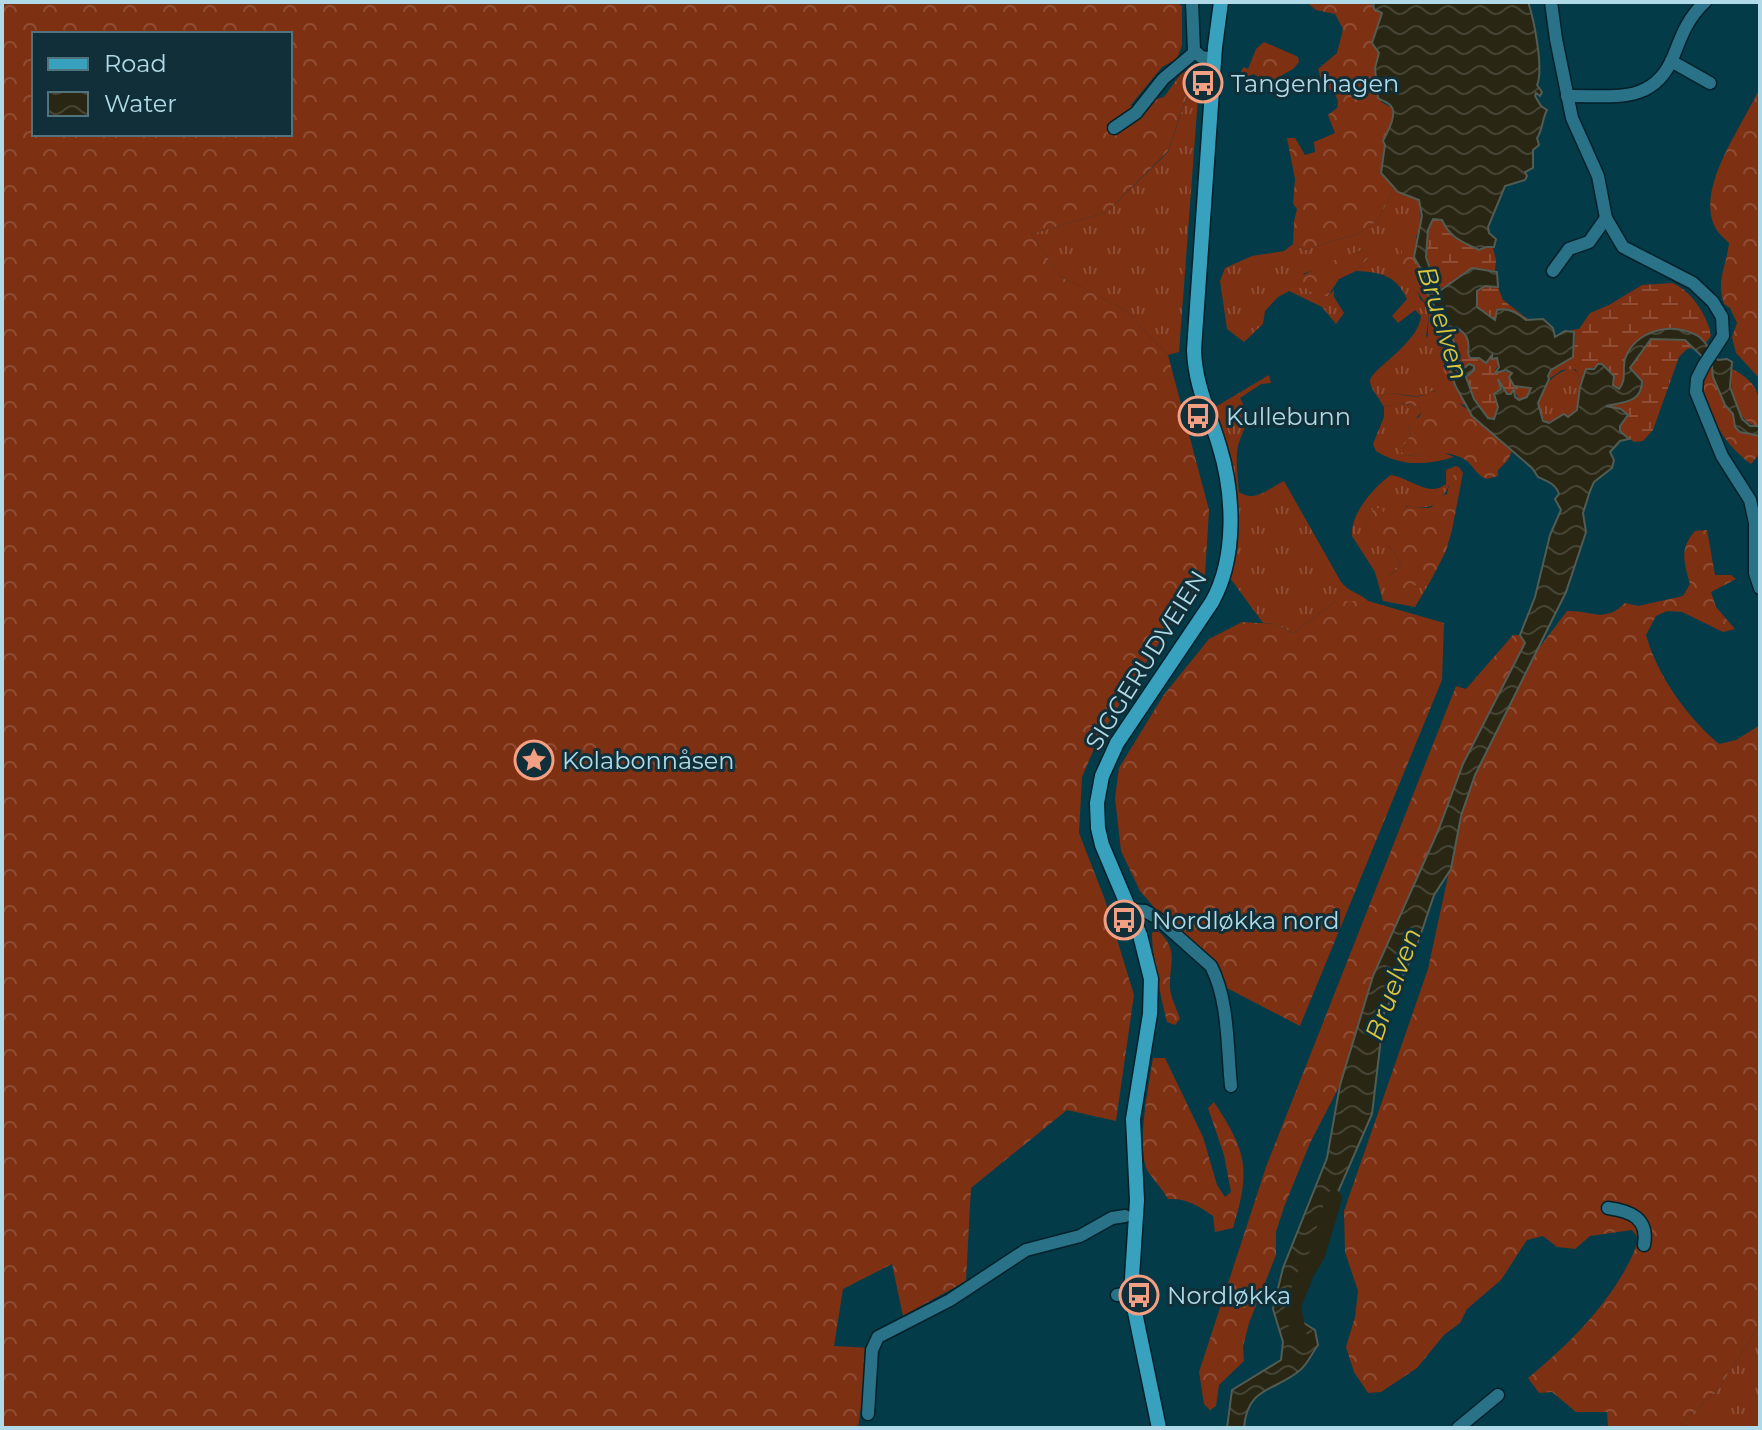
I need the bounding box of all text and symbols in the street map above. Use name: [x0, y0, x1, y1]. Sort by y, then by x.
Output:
legend: [32, 32, 292, 136]
text: Road: [104, 49, 167, 78]
bus stop icon: Tangenhagen: [1182, 62, 1224, 104]
place label: Tangenhagen: [1231, 69, 1399, 98]
text: Water: [104, 89, 177, 118]
water label: Bruelven: [1411, 262, 1475, 384]
bus stop icon: Kullebunn: [1177, 395, 1219, 437]
place label: Kullebunn: [1226, 402, 1351, 431]
street label: SIGGERUDVEIEN: [1079, 565, 1213, 755]
place icon: Kolabonnåsen: [513, 739, 555, 781]
place label: Kolabonnåsen: [562, 746, 735, 775]
bus stop icon: Nordløkka nord: [1103, 899, 1145, 941]
place label: Nordløkka nord: [1152, 906, 1339, 935]
water label: Bruelven: [1358, 923, 1428, 1045]
bus stop icon: Nordløkka: [1118, 1274, 1160, 1316]
place label: Nordløkka: [1167, 1281, 1291, 1310]

